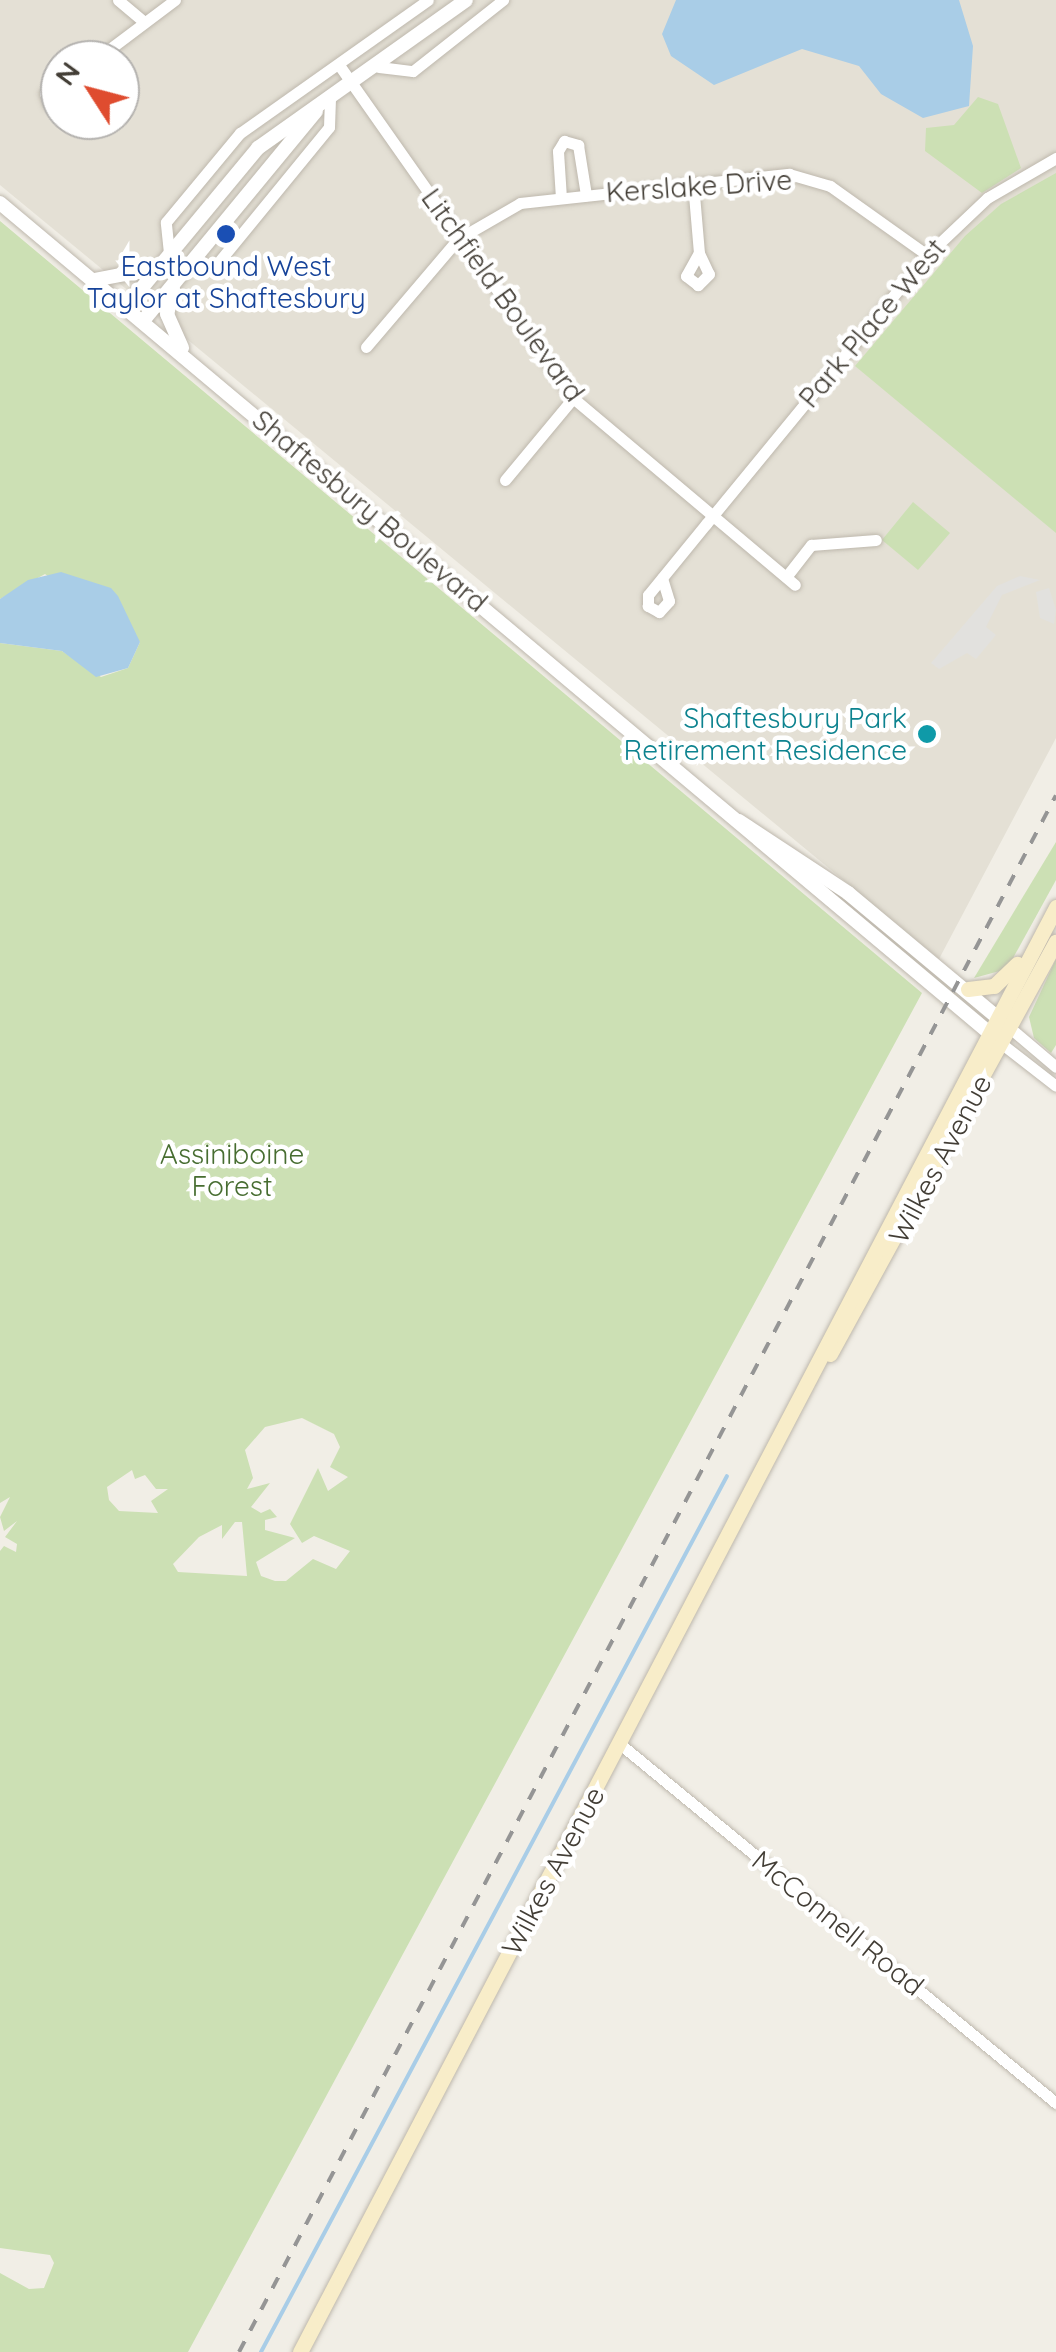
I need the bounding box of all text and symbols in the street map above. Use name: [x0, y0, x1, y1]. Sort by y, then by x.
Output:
north arrow: [40, 40, 140, 140]
text: N: [47, 55, 87, 92]
street label: Kerslake Drive: [605, 163, 793, 209]
street label: Litchfield Boulevard: [414, 182, 592, 408]
marker: Eastbound West Taylor at Shaftesbury: [215, 223, 237, 245]
street label: Park Place West: [792, 232, 952, 414]
place label: Eastbound West Taylor at Shaftesbury: [86, 249, 366, 315]
street label: Shaftesbury Boulevard: [246, 403, 494, 619]
place label: Shaftesbury Park Retirement Residence: [624, 701, 907, 767]
marker: Shaftesbury Park Retirement Residence: [916, 723, 938, 745]
street label: Wilkes Avenue: [881, 1069, 999, 1249]
park label: Assiniboine Forest: [160, 1137, 304, 1203]
street label: Wilkes Avenue: [494, 1781, 612, 1961]
street label: McConnell Road: [745, 1844, 931, 2002]

